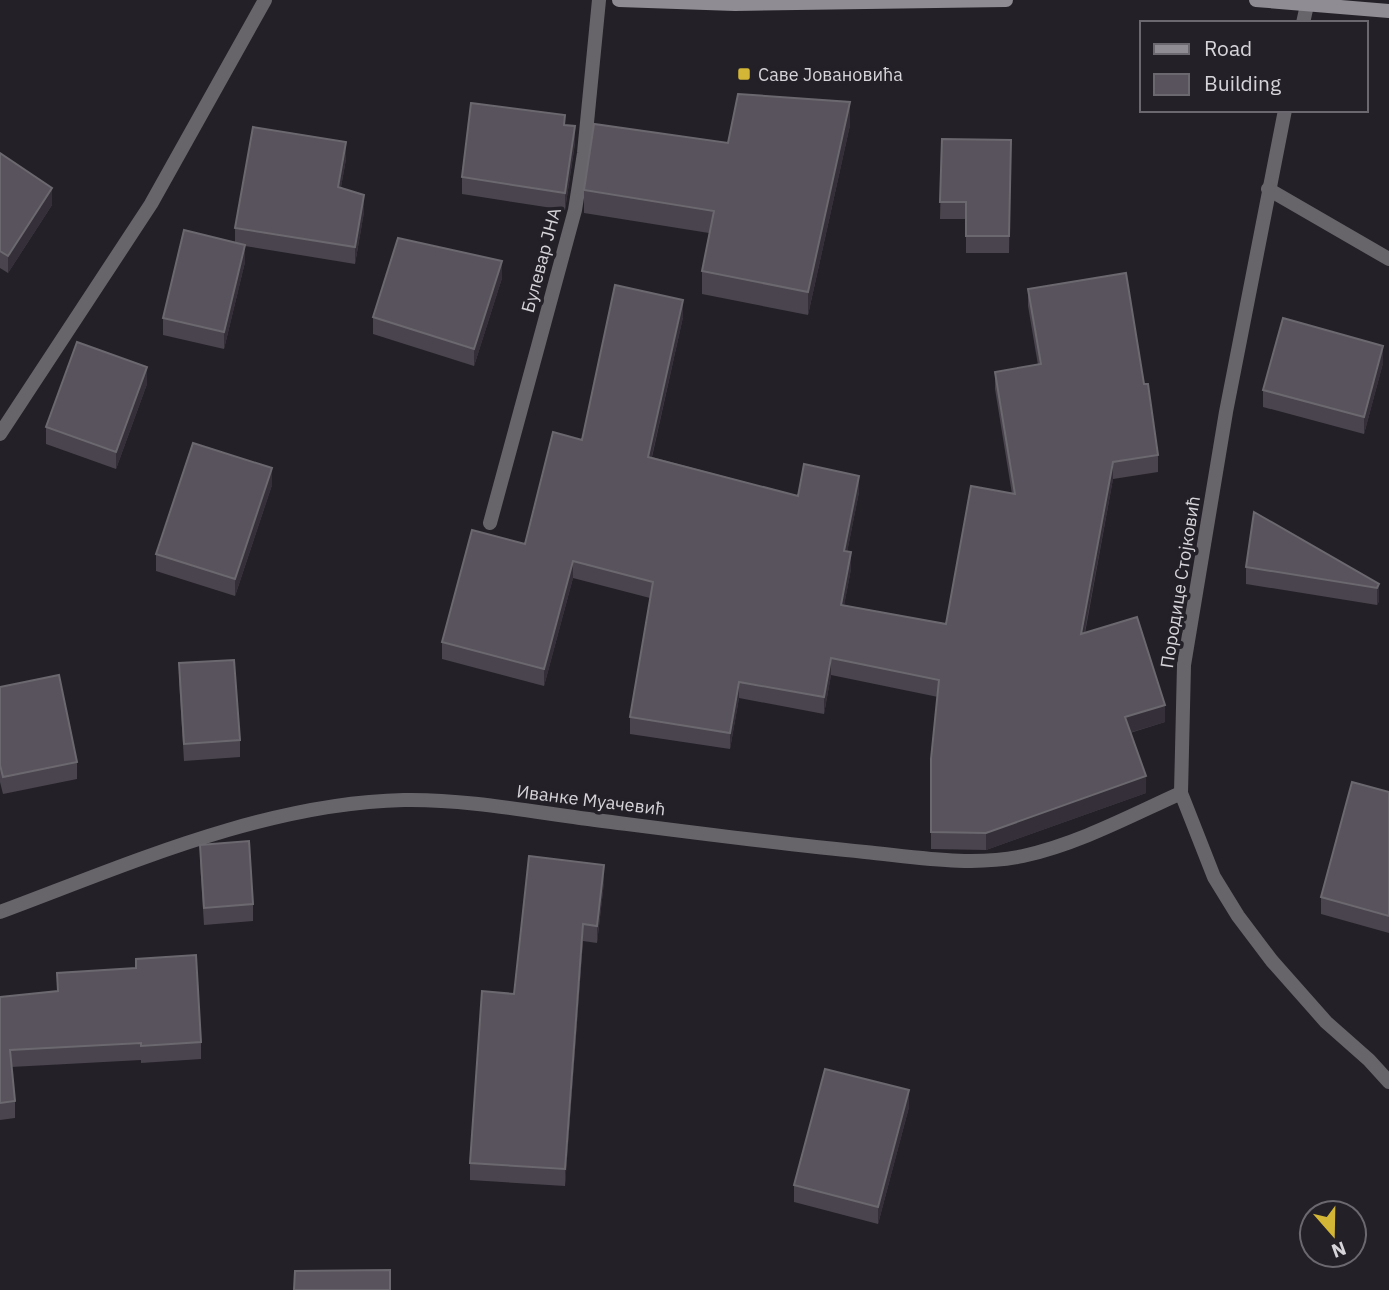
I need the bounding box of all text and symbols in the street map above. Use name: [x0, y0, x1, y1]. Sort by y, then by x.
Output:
legend: [1140, 21, 1368, 112]
text: Road: [1204, 34, 1252, 62]
place label: Саве Јовановића: [758, 63, 903, 86]
marker: Саве Јовановића: [736, 66, 752, 82]
text: Building: [1204, 69, 1281, 97]
street label: Булевар ЈНА: [516, 205, 566, 315]
street label: Породице Стојковић: [1155, 494, 1205, 670]
street label: Иванке Муачевић: [515, 779, 667, 821]
north arrow: [1298, 1199, 1368, 1269]
text: N: [1328, 1236, 1349, 1264]

